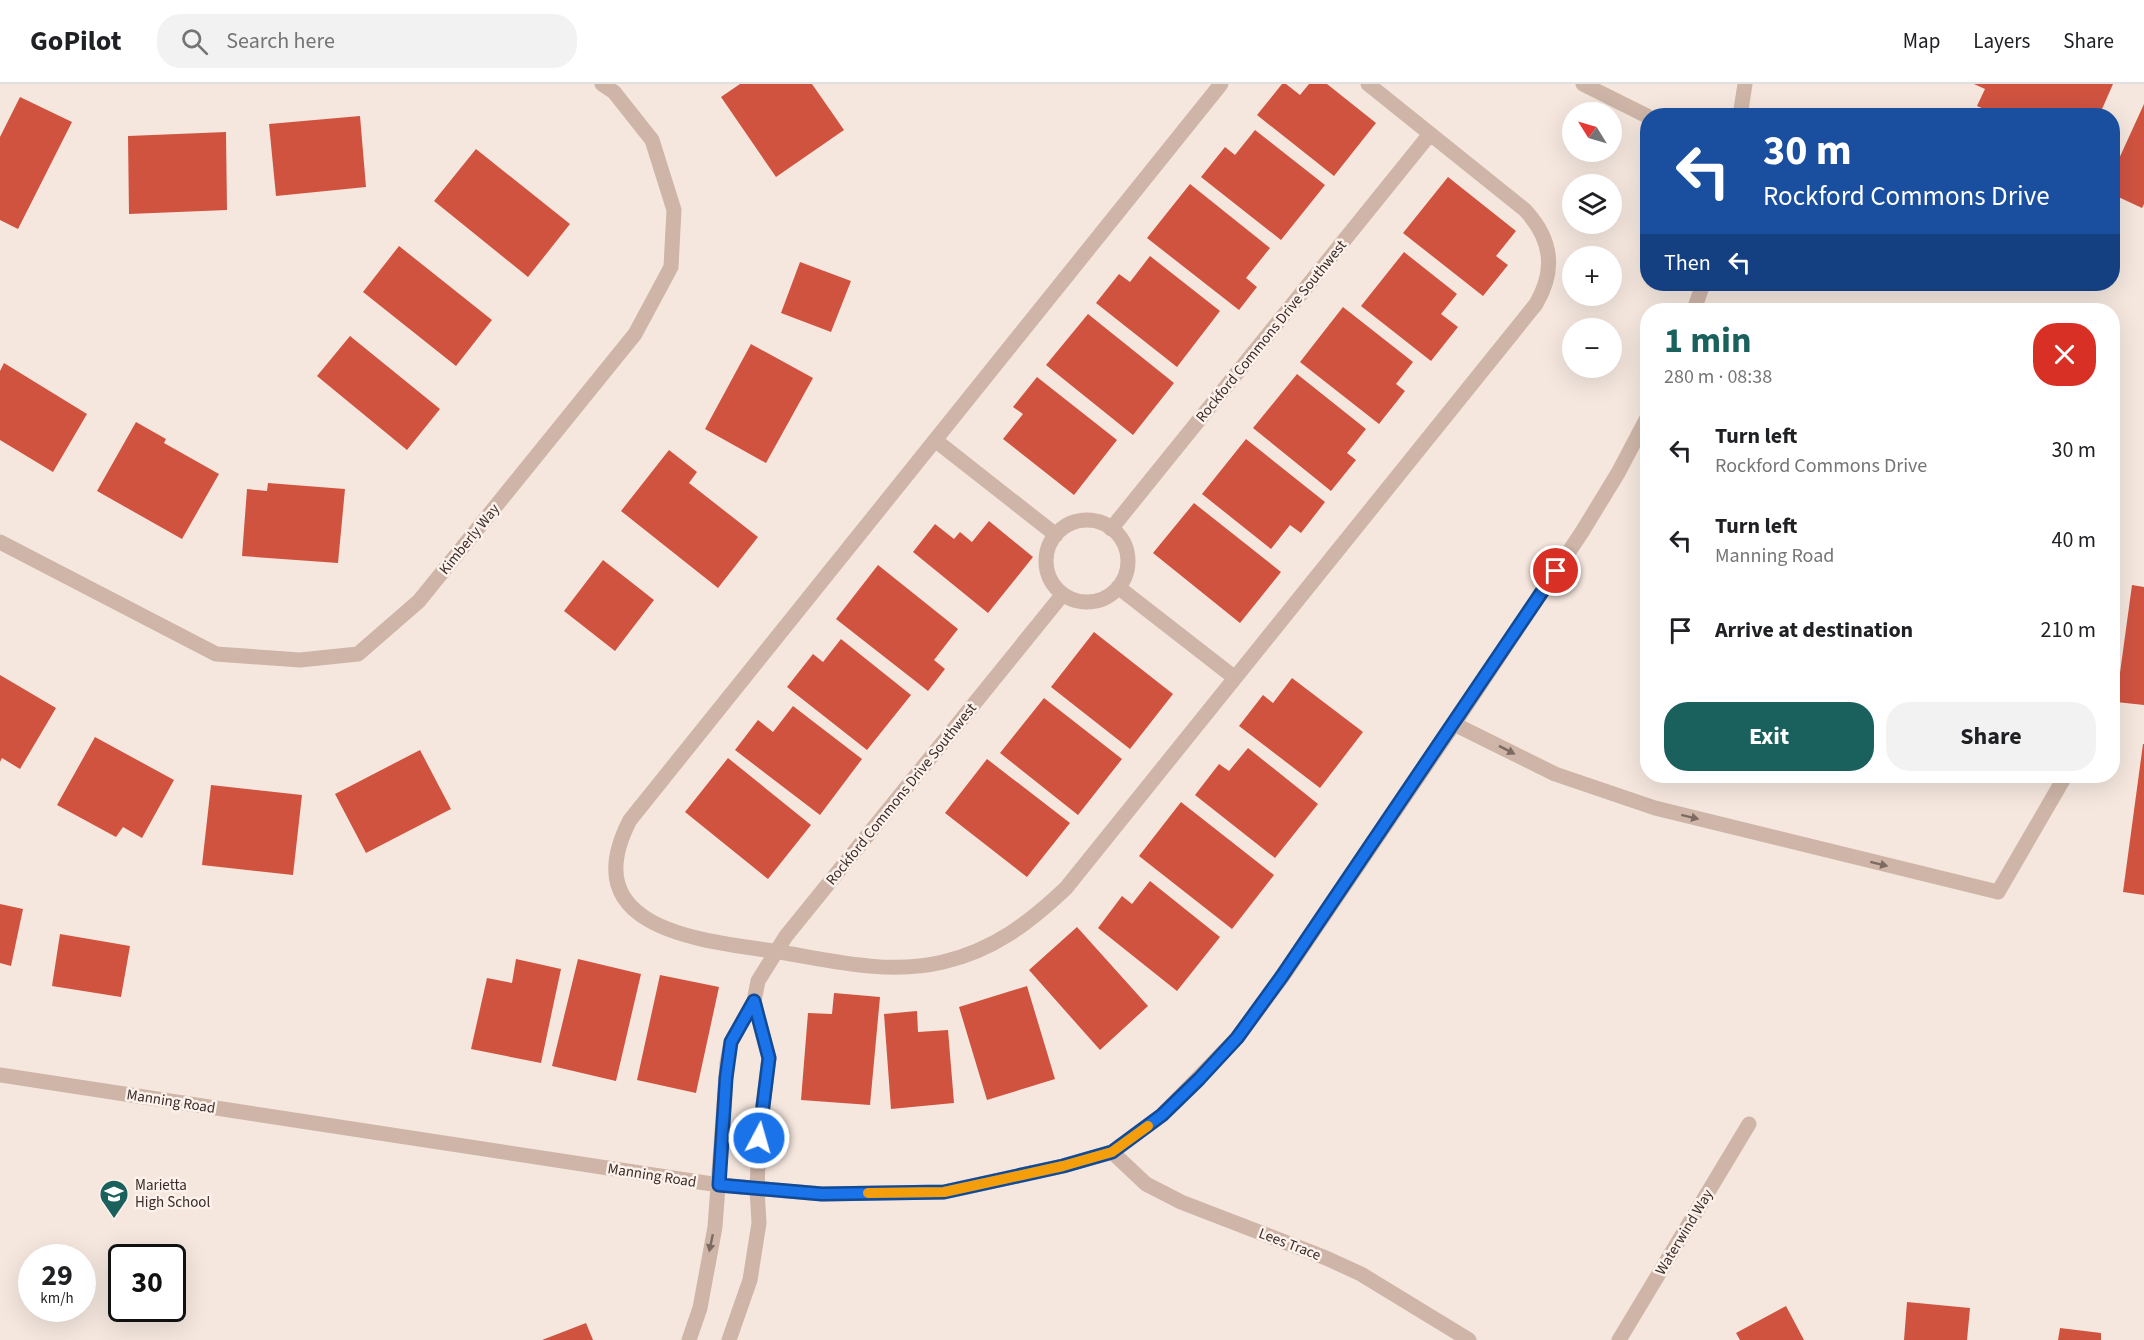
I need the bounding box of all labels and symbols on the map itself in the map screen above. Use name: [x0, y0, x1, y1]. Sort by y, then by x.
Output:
north arrow: [1562, 102, 1622, 162]
street label: Rockford Commons Drive Southwest: [1191, 236, 1352, 427]
street label: Kimberly Way: [434, 499, 505, 579]
pin: [1530, 545, 1581, 596]
street label: Rockford Commons Drive Southwest: [821, 699, 982, 890]
one-way arrow: [1498, 746, 1515, 755]
one-way arrow: [1680, 812, 1699, 822]
one-way arrow: [1869, 860, 1888, 870]
street label: Manning Road: [125, 1084, 217, 1119]
position arrow: [727, 1106, 791, 1170]
street label: Manning Road: [606, 1158, 698, 1193]
place label: Marietta High School: [135, 1175, 210, 1213]
school or university icon: Marietta High School: [98, 1178, 130, 1220]
street label: Waterwind Way: [1650, 1185, 1718, 1279]
street label: Lees Trace: [1256, 1223, 1324, 1266]
one-way arrow: [706, 1234, 716, 1252]
speed limit sign: 30: [108, 1244, 186, 1322]

